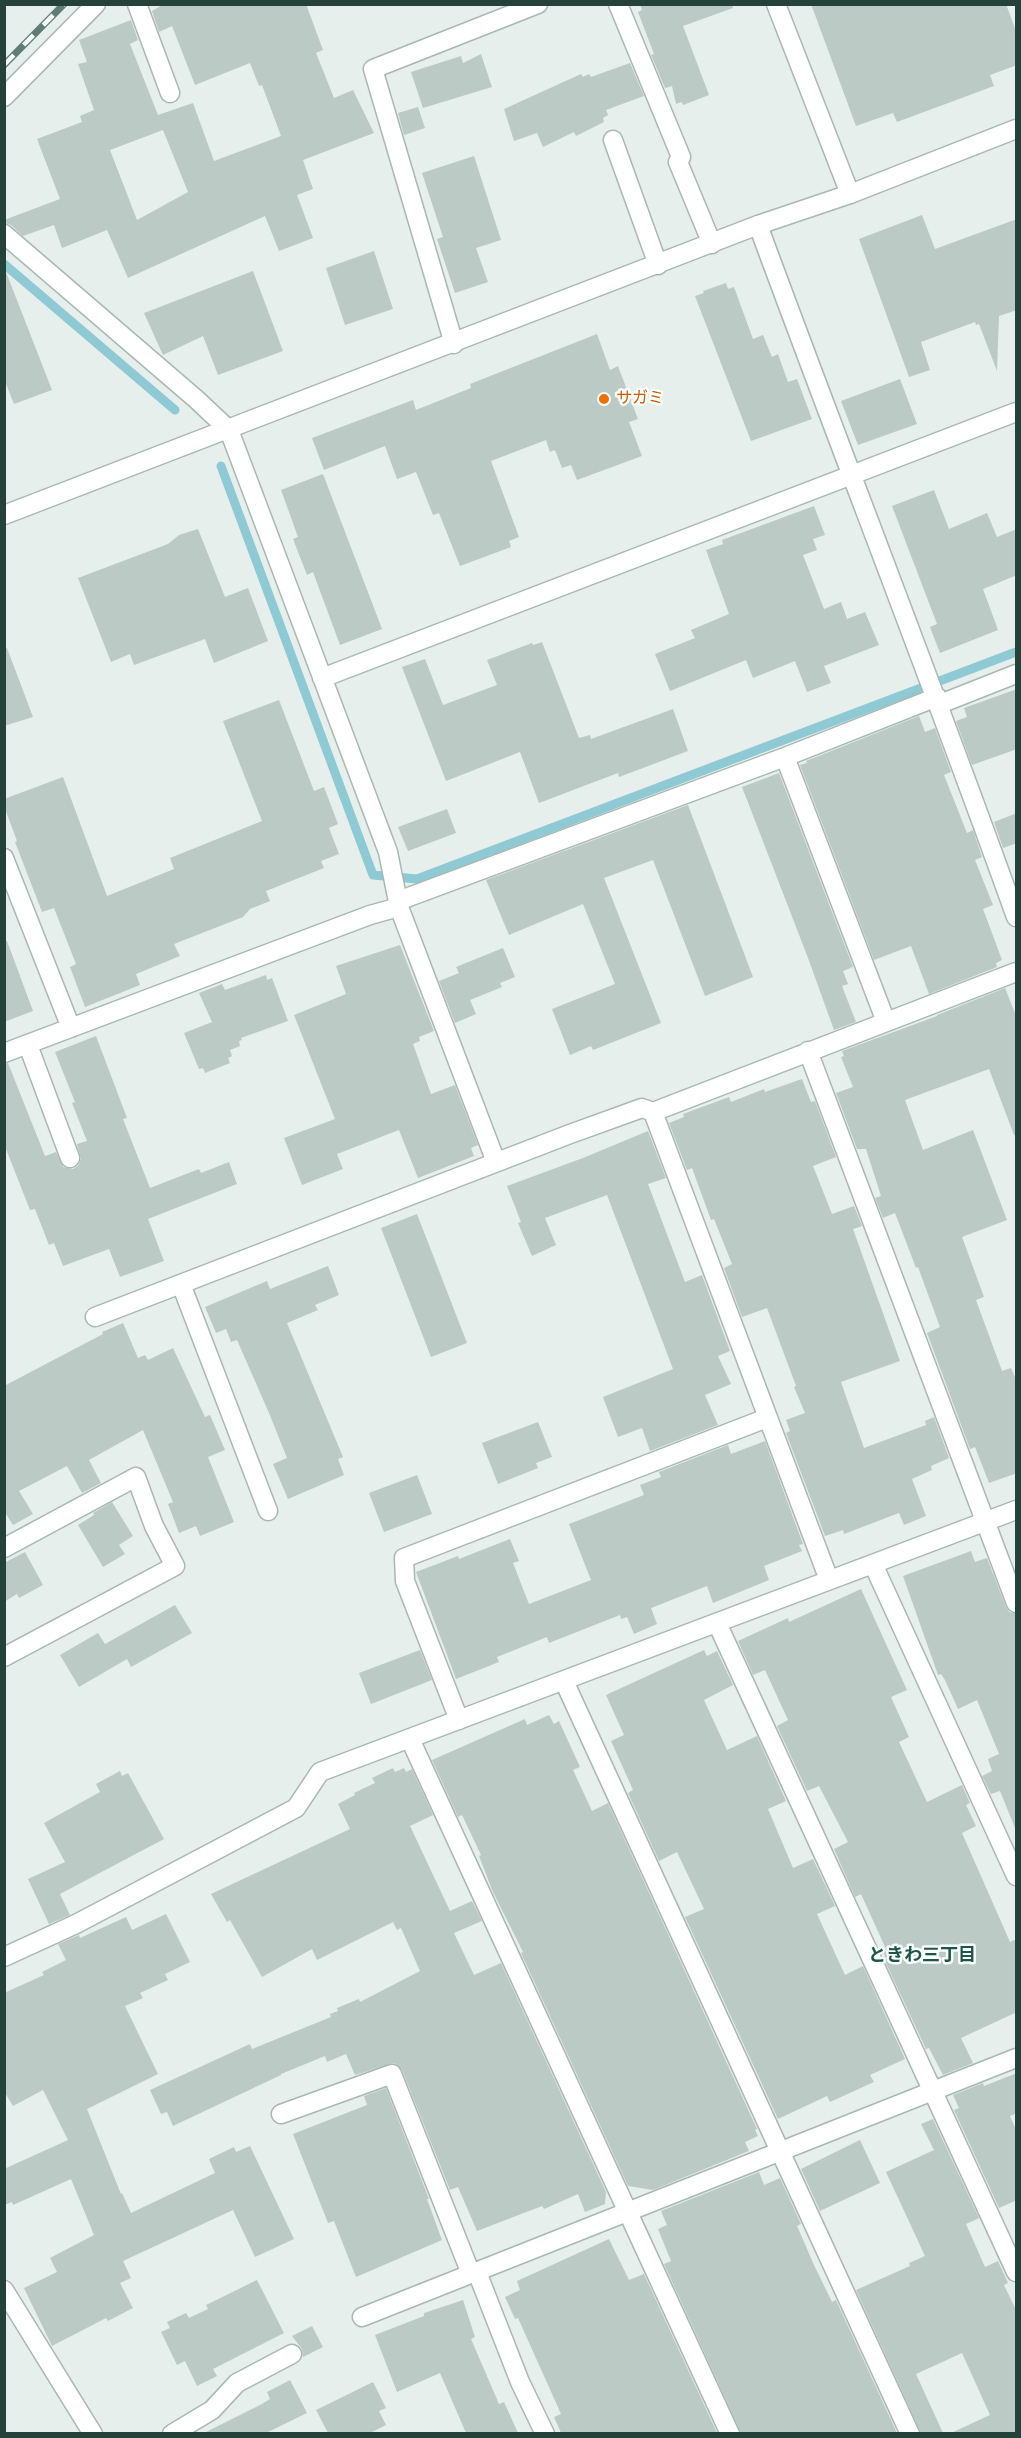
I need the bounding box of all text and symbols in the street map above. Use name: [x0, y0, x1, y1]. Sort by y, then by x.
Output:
place label: サガミ: [616, 389, 664, 409]
marker: サガミ: [597, 392, 611, 406]
district label: ときわ三丁目: [868, 1945, 976, 1967]

